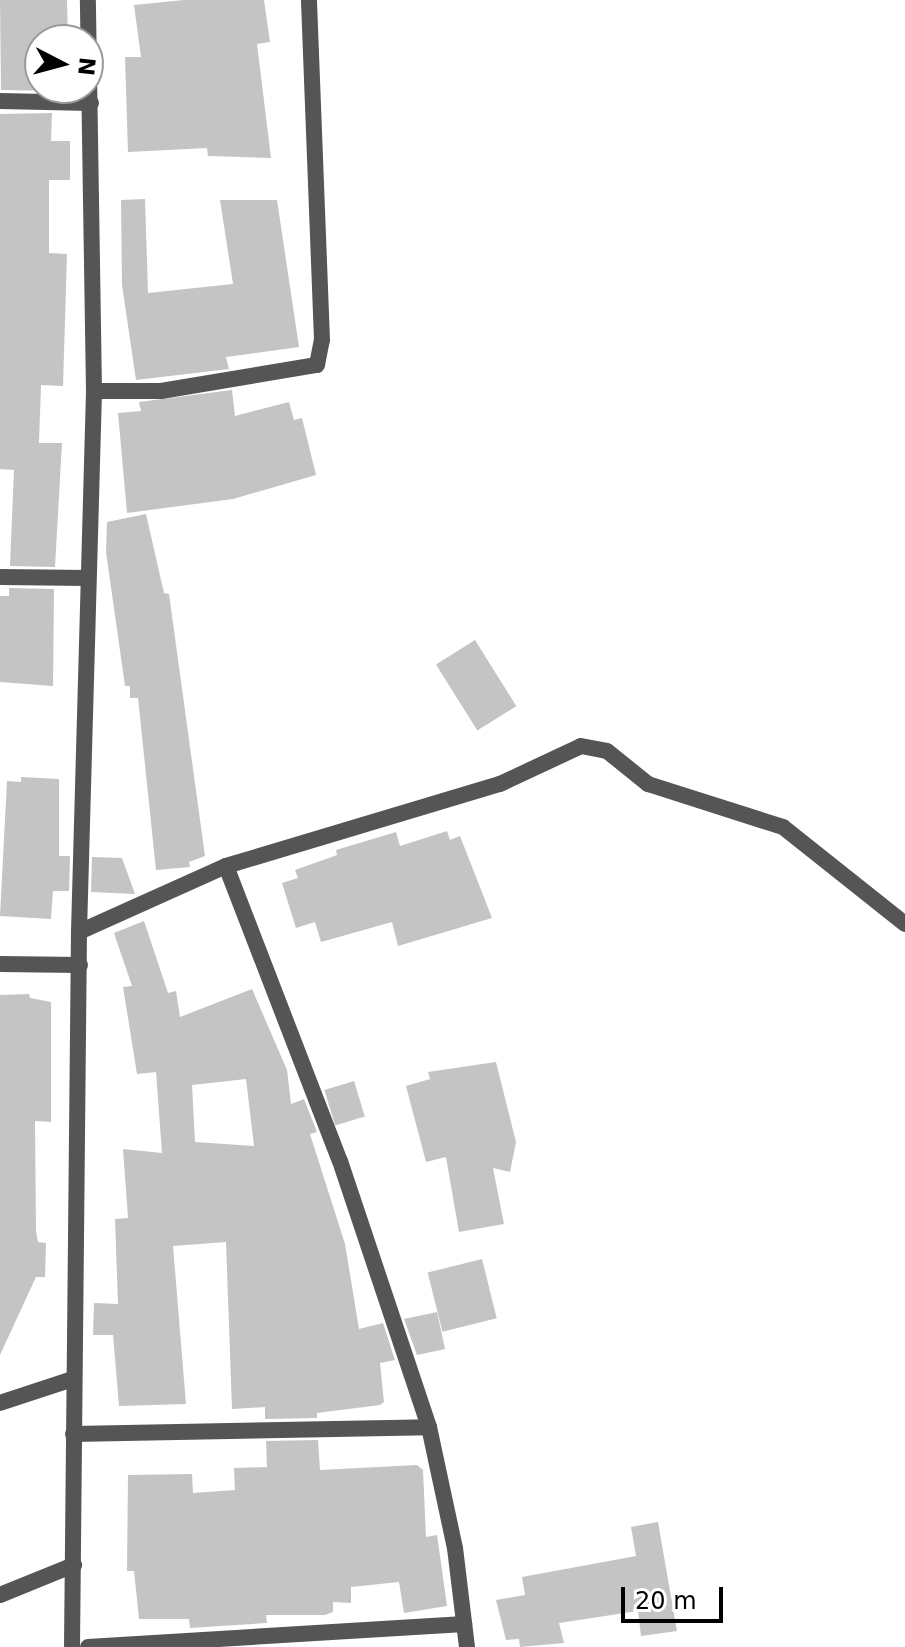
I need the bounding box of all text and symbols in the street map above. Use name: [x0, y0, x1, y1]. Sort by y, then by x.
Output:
north arrow: [24, 24, 104, 104]
text: N: [73, 56, 100, 77]
scale bar: [625, 1571, 727, 1621]
text: 20 m: [635, 1587, 697, 1615]

